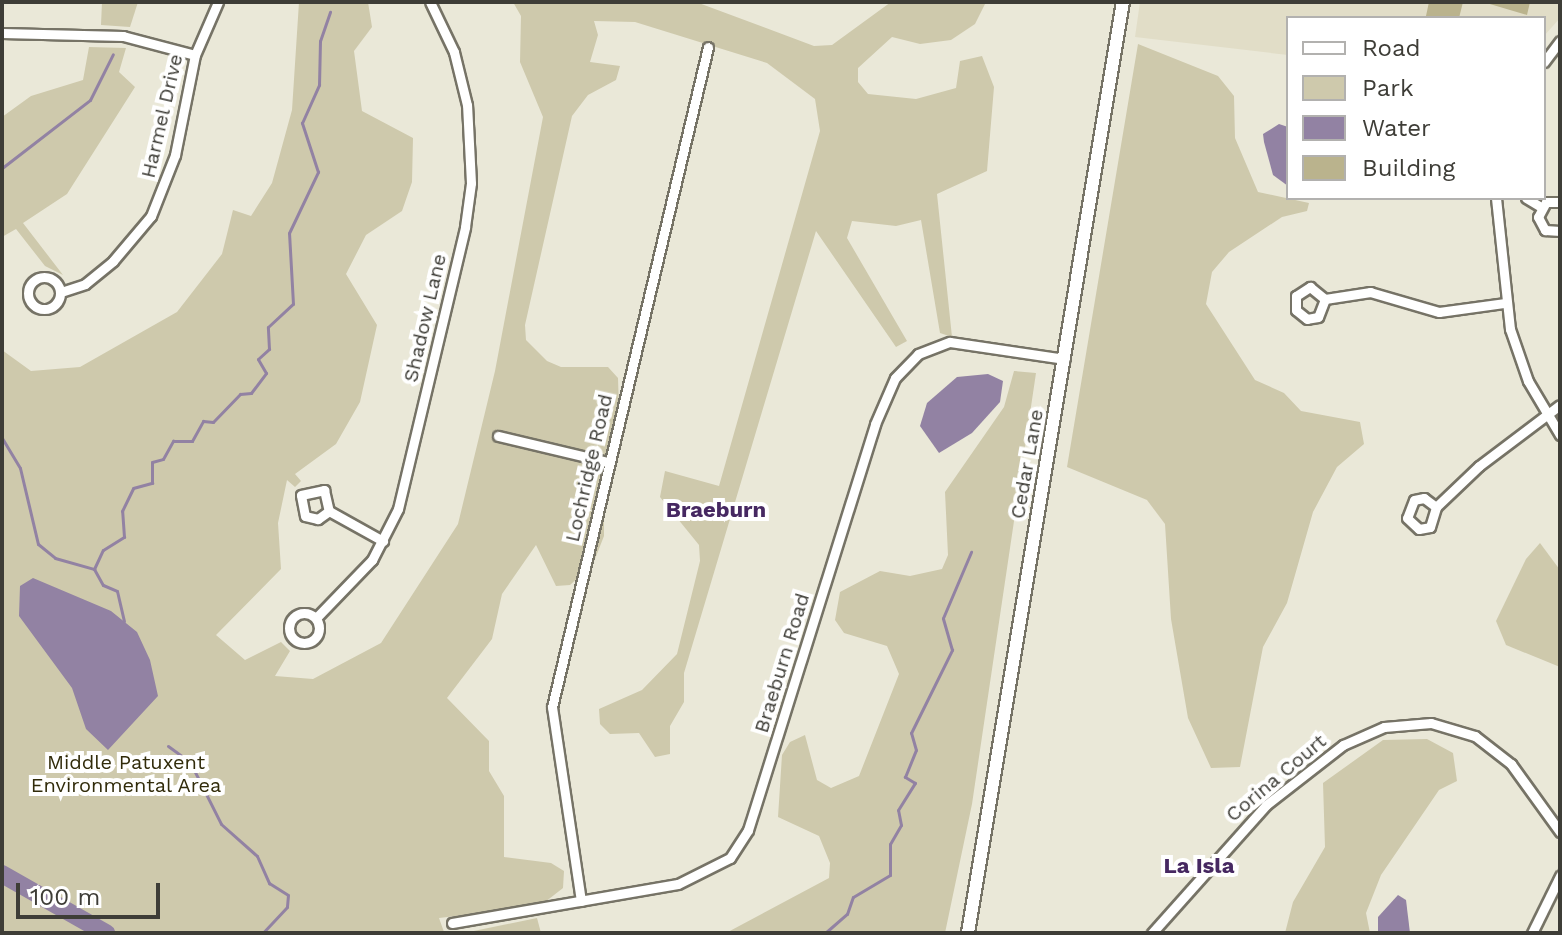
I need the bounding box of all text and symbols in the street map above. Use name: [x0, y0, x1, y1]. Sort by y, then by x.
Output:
legend: [1286, 16, 1546, 200]
text: Road: [1362, 34, 1421, 62]
street label: Harmel Drive: [136, 51, 188, 181]
text: Park: [1362, 74, 1414, 102]
text: Water: [1362, 114, 1431, 142]
text: Building: [1362, 154, 1455, 182]
street label: Shadow Lane: [399, 251, 451, 385]
street label: Lochridge Road: [560, 392, 618, 544]
street label: Cedar Lane: [1006, 407, 1048, 521]
district label: Braeburn: [666, 497, 766, 523]
street label: Braeburn Road: [749, 590, 815, 736]
street label: Corina Court: [1221, 729, 1331, 827]
park label: Middle Patuxent Environmental Area: [30, 750, 222, 797]
district label: La Isla: [1163, 853, 1235, 879]
scale bar: [20, 867, 164, 917]
text: 100 m: [30, 883, 100, 911]

